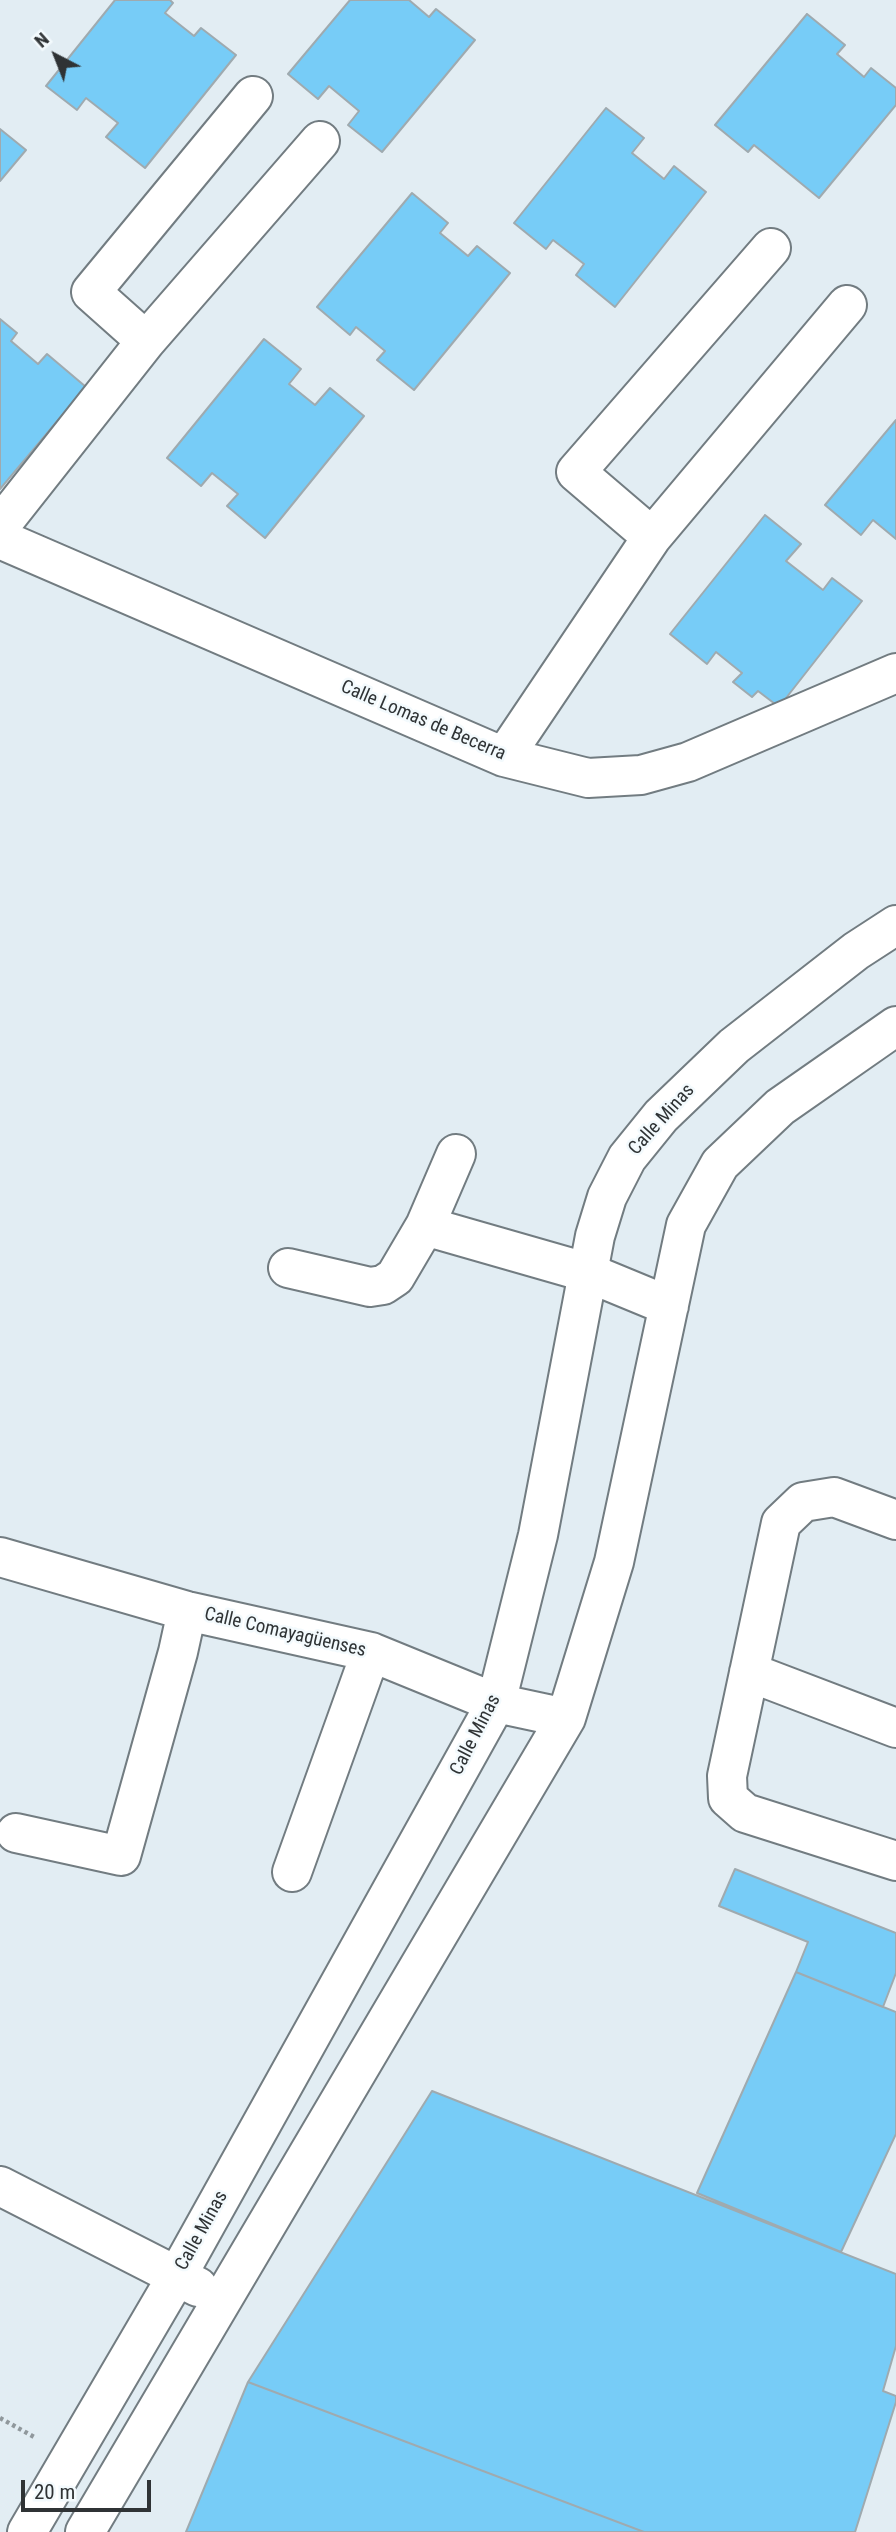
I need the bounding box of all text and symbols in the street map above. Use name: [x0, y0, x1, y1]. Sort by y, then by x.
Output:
north arrow: [21, 21, 91, 91]
text: N: [30, 28, 54, 52]
street label: Calle Lomas de Becerra: [337, 676, 509, 766]
street label: Calle Minas: [624, 1080, 700, 1160]
street label: Calle Comayagüenses: [202, 1603, 368, 1663]
street label: Calle Minas: [446, 1691, 506, 1779]
street label: Calle Minas: [171, 2187, 233, 2275]
scale bar: [24, 2466, 154, 2510]
text: 20 m: [34, 2480, 75, 2504]

